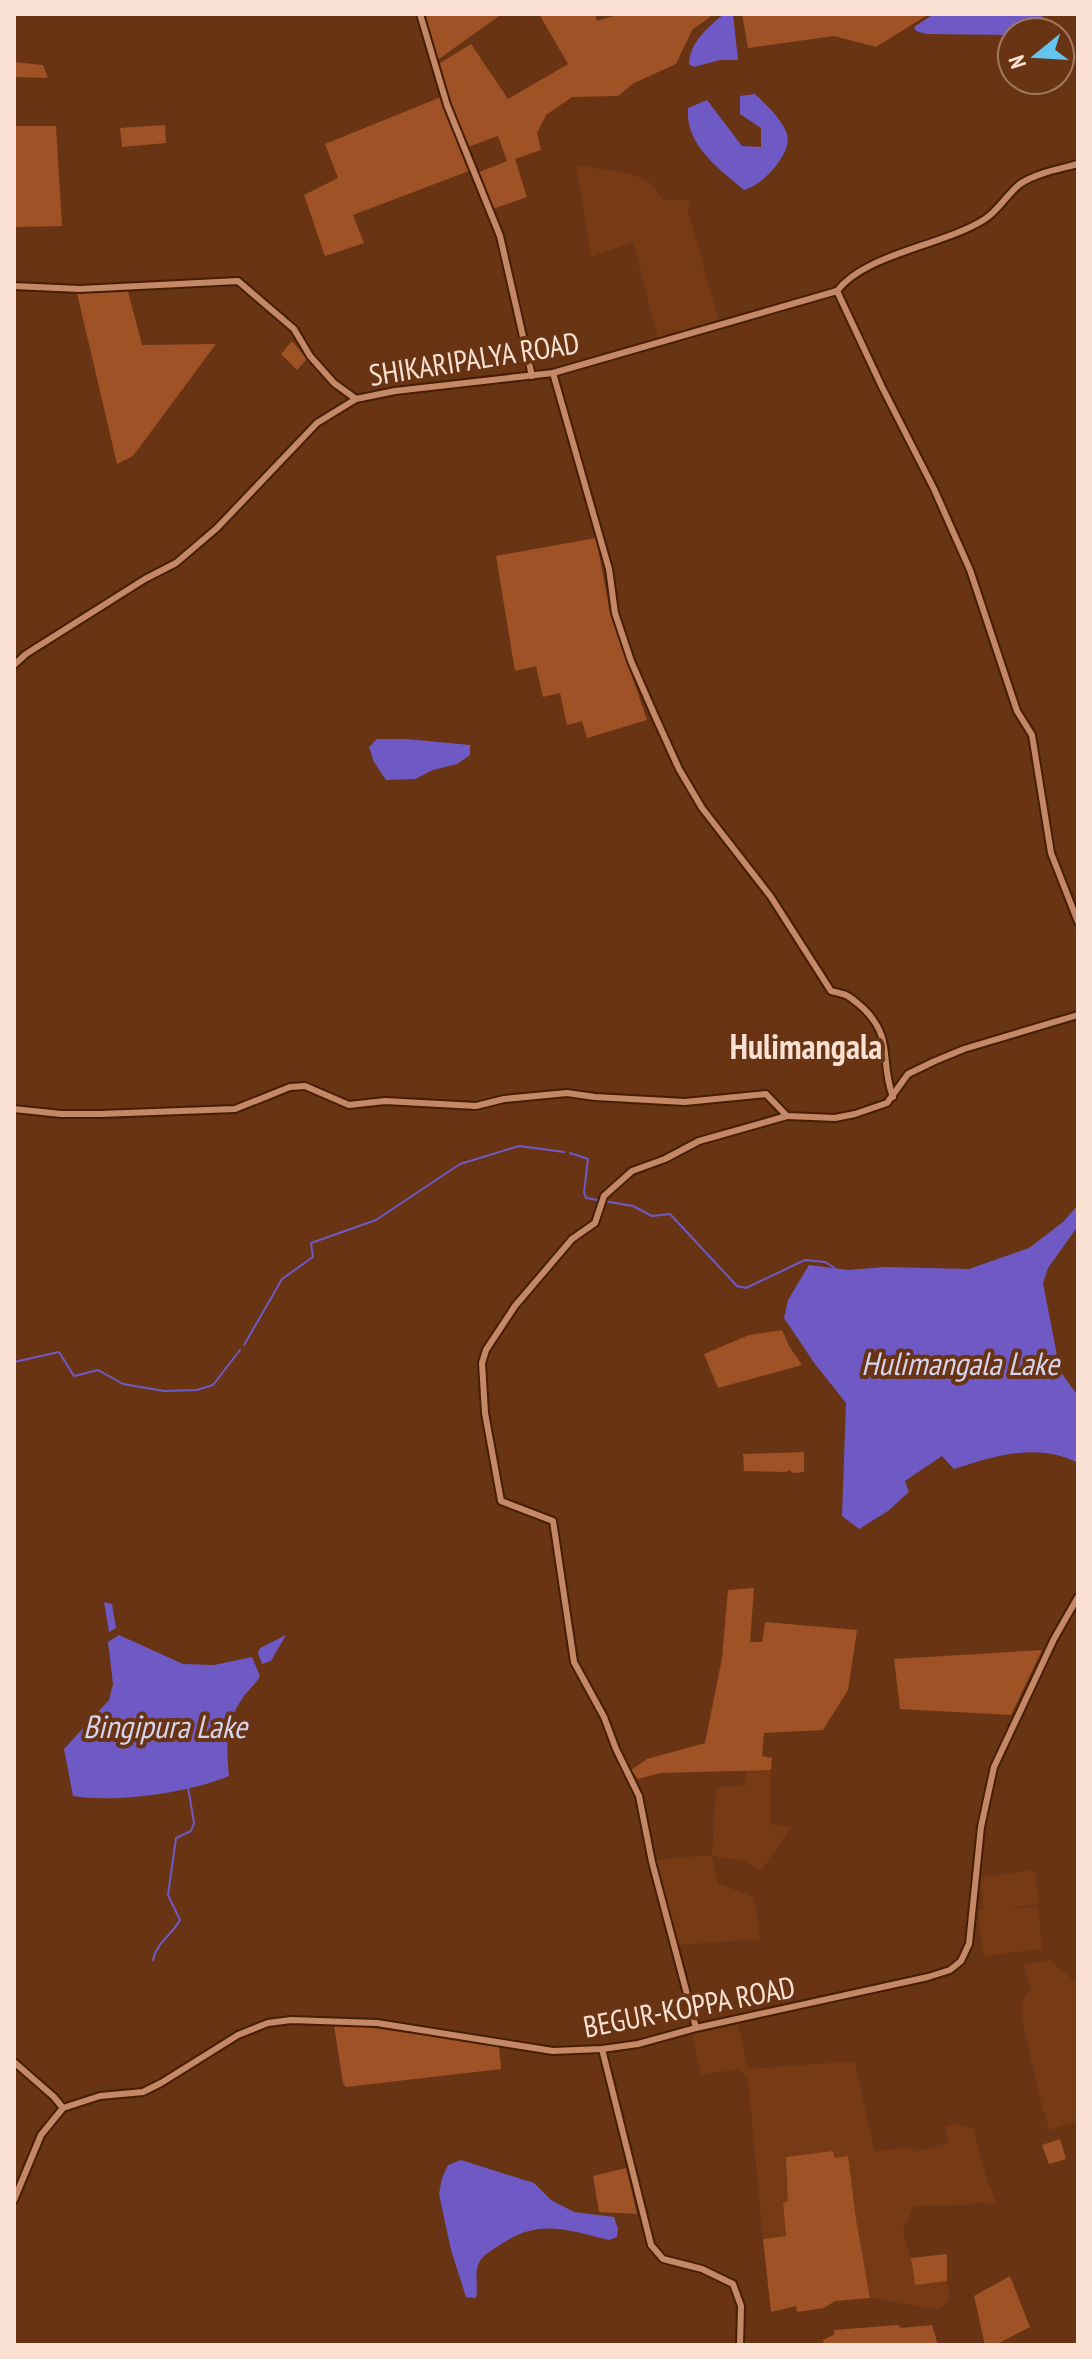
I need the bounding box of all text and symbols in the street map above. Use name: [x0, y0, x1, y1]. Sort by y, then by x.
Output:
north arrow: [996, 16, 1076, 96]
text: N: [1002, 52, 1032, 72]
street label: SHIKARIPALYA ROAD: [366, 322, 582, 394]
district label: Hulimangala: [730, 1024, 882, 1068]
water label: Hulimangala Lake: [861, 1342, 1061, 1384]
water label: Bingipura Lake: [83, 1705, 249, 1747]
street label: BEGUR-KOPPA ROAD: [580, 1966, 798, 2046]

